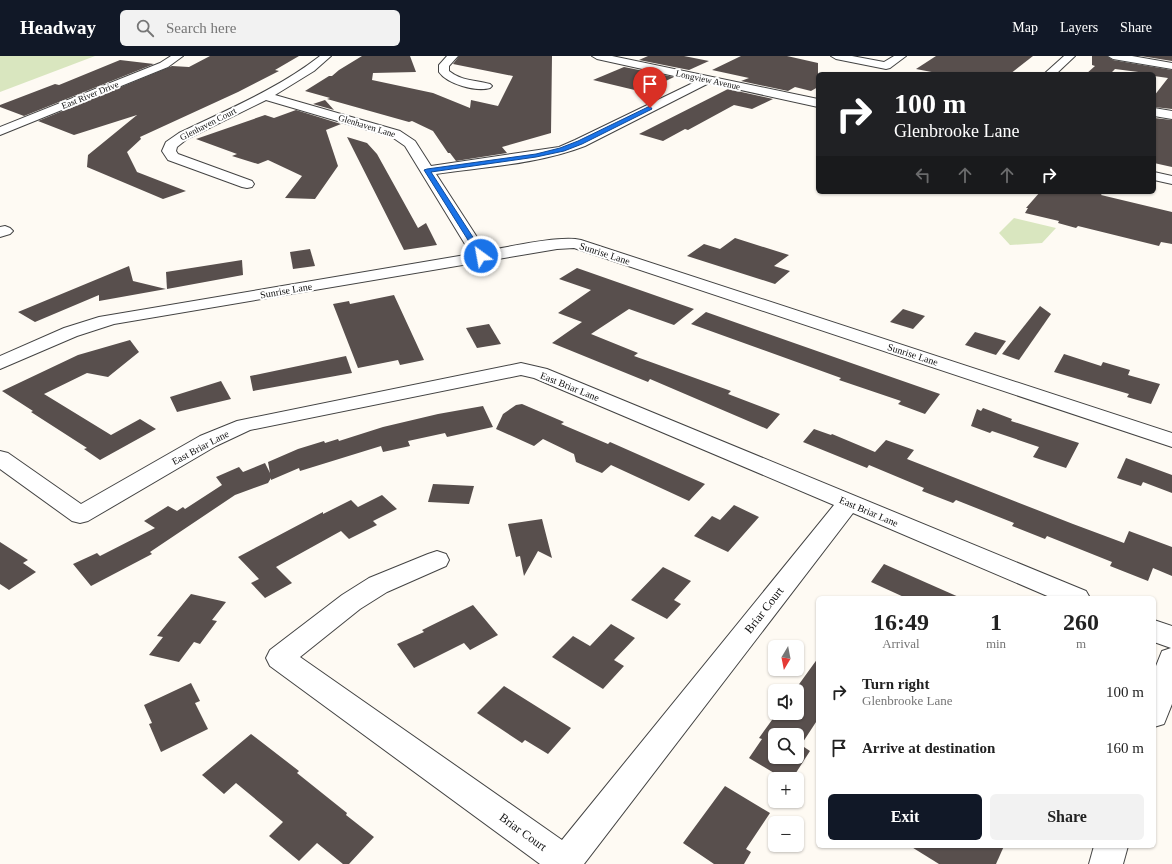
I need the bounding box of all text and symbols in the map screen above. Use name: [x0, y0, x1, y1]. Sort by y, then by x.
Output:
search box: [120, 10, 400, 46]
text: Headway: [20, 17, 96, 38]
icon: search: [134, 17, 156, 39]
text: Search here: [166, 20, 236, 36]
text: Map: [1012, 20, 1038, 35]
text: Layers: [1060, 20, 1098, 35]
text: Share: [1120, 20, 1152, 35]
pin: [633, 67, 667, 108]
street label: Longview Avenue: [675, 68, 741, 92]
icon: arrive: [639, 73, 661, 95]
street label: East River Drive: [60, 79, 120, 111]
icon: right: [828, 88, 880, 140]
text: 100 m: [894, 88, 966, 119]
street label: Glenhaven Court: [178, 105, 238, 142]
street label: Glenhaven Lane: [337, 113, 397, 139]
text: Glenbrooke Lane: [894, 121, 1019, 141]
icon: left: [912, 164, 934, 186]
icon: ahead: [954, 164, 976, 186]
icon: ahead: [996, 164, 1018, 186]
icon: right: [1038, 164, 1060, 186]
position arrow: [460, 235, 502, 277]
street label: Sunrise Lane: [578, 240, 632, 267]
street label: Sunrise Lane: [259, 280, 313, 300]
street label: Sunrise Lane: [886, 341, 940, 368]
street label: East Briar Lane: [539, 370, 601, 404]
street label: East Briar Lane: [170, 428, 231, 467]
street label: East Briar Lane: [838, 494, 900, 529]
street label: Briar Court: [742, 584, 787, 636]
text: 16:49: [873, 609, 929, 635]
text: 1: [990, 609, 1002, 635]
text: 260: [1063, 609, 1099, 635]
text: Arrival: [882, 636, 920, 651]
text: min: [986, 636, 1006, 651]
text: m: [1076, 636, 1086, 651]
north arrow: [768, 640, 804, 676]
map controls: [768, 640, 804, 852]
text: Turn right: [862, 676, 929, 692]
icon: right: [828, 681, 850, 703]
button: sound: [768, 684, 804, 720]
text: 100 m: [1106, 684, 1144, 700]
text: Glenbrooke Lane: [862, 693, 953, 708]
button: search: [768, 728, 804, 764]
icon: arrive: [828, 737, 850, 759]
text: Arrive at destination: [862, 740, 995, 756]
text: 160 m: [1106, 740, 1144, 756]
button: +: [768, 772, 804, 808]
button: Exit: [828, 794, 982, 840]
button: Share: [990, 794, 1144, 840]
street label: Briar Court: [497, 810, 550, 854]
button: −: [768, 816, 804, 852]

